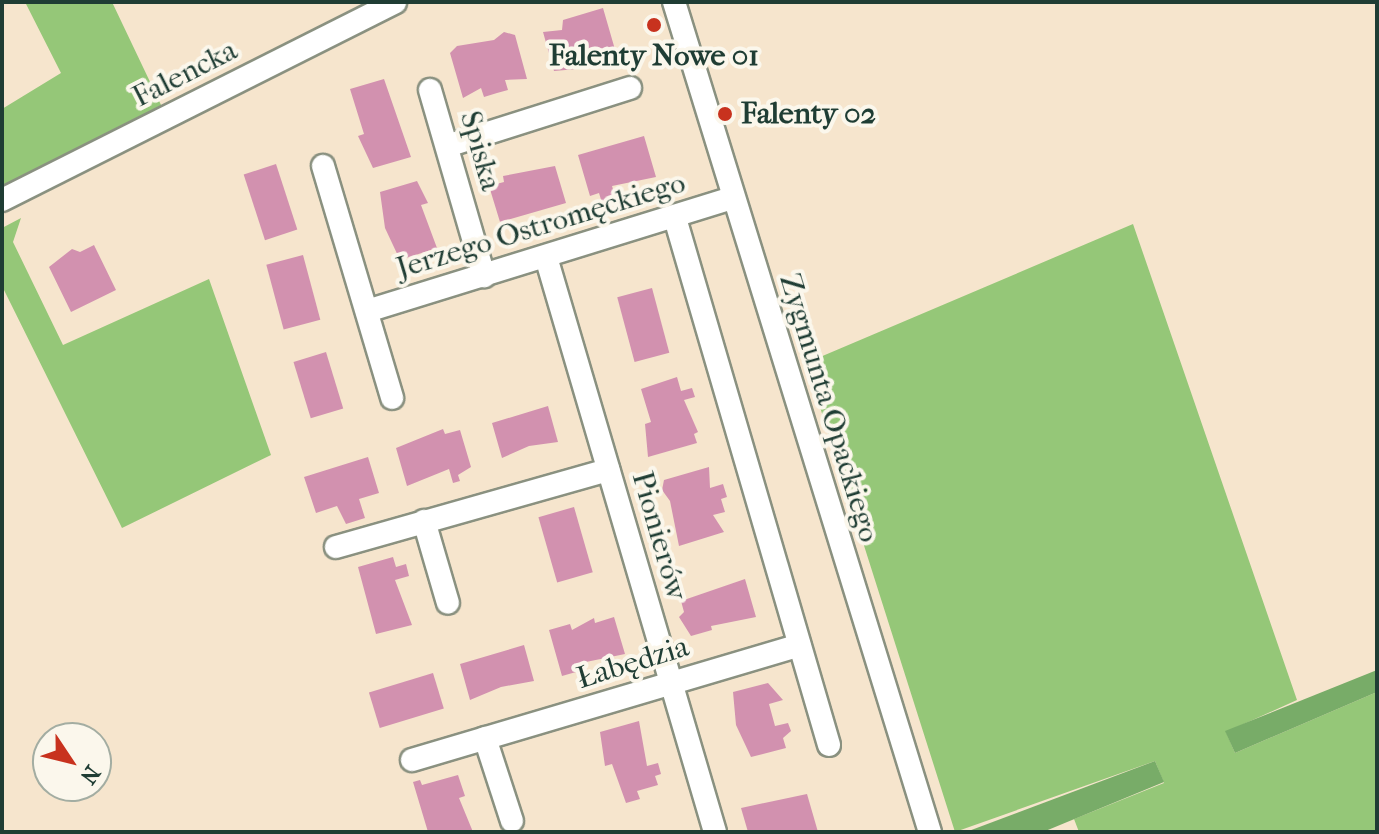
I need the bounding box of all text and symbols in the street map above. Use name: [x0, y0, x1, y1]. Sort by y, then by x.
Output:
marker: Falenty Nowe 01: [645, 16, 663, 34]
street label: Falencka: [127, 32, 243, 116]
place label: Falenty Nowe 01: [549, 38, 759, 74]
place label: Falenty 02: [741, 96, 876, 132]
marker: Falenty 02: [716, 105, 734, 123]
street label: Spiska: [452, 107, 508, 195]
street label: Jerzego Ostromęckiego: [392, 165, 690, 287]
street label: Zygmunta Opackiego: [771, 269, 887, 547]
street label: Pionierów: [623, 468, 695, 604]
street label: Łabędzia: [573, 629, 693, 697]
north arrow: [32, 722, 112, 802]
text: N: [75, 760, 105, 789]

